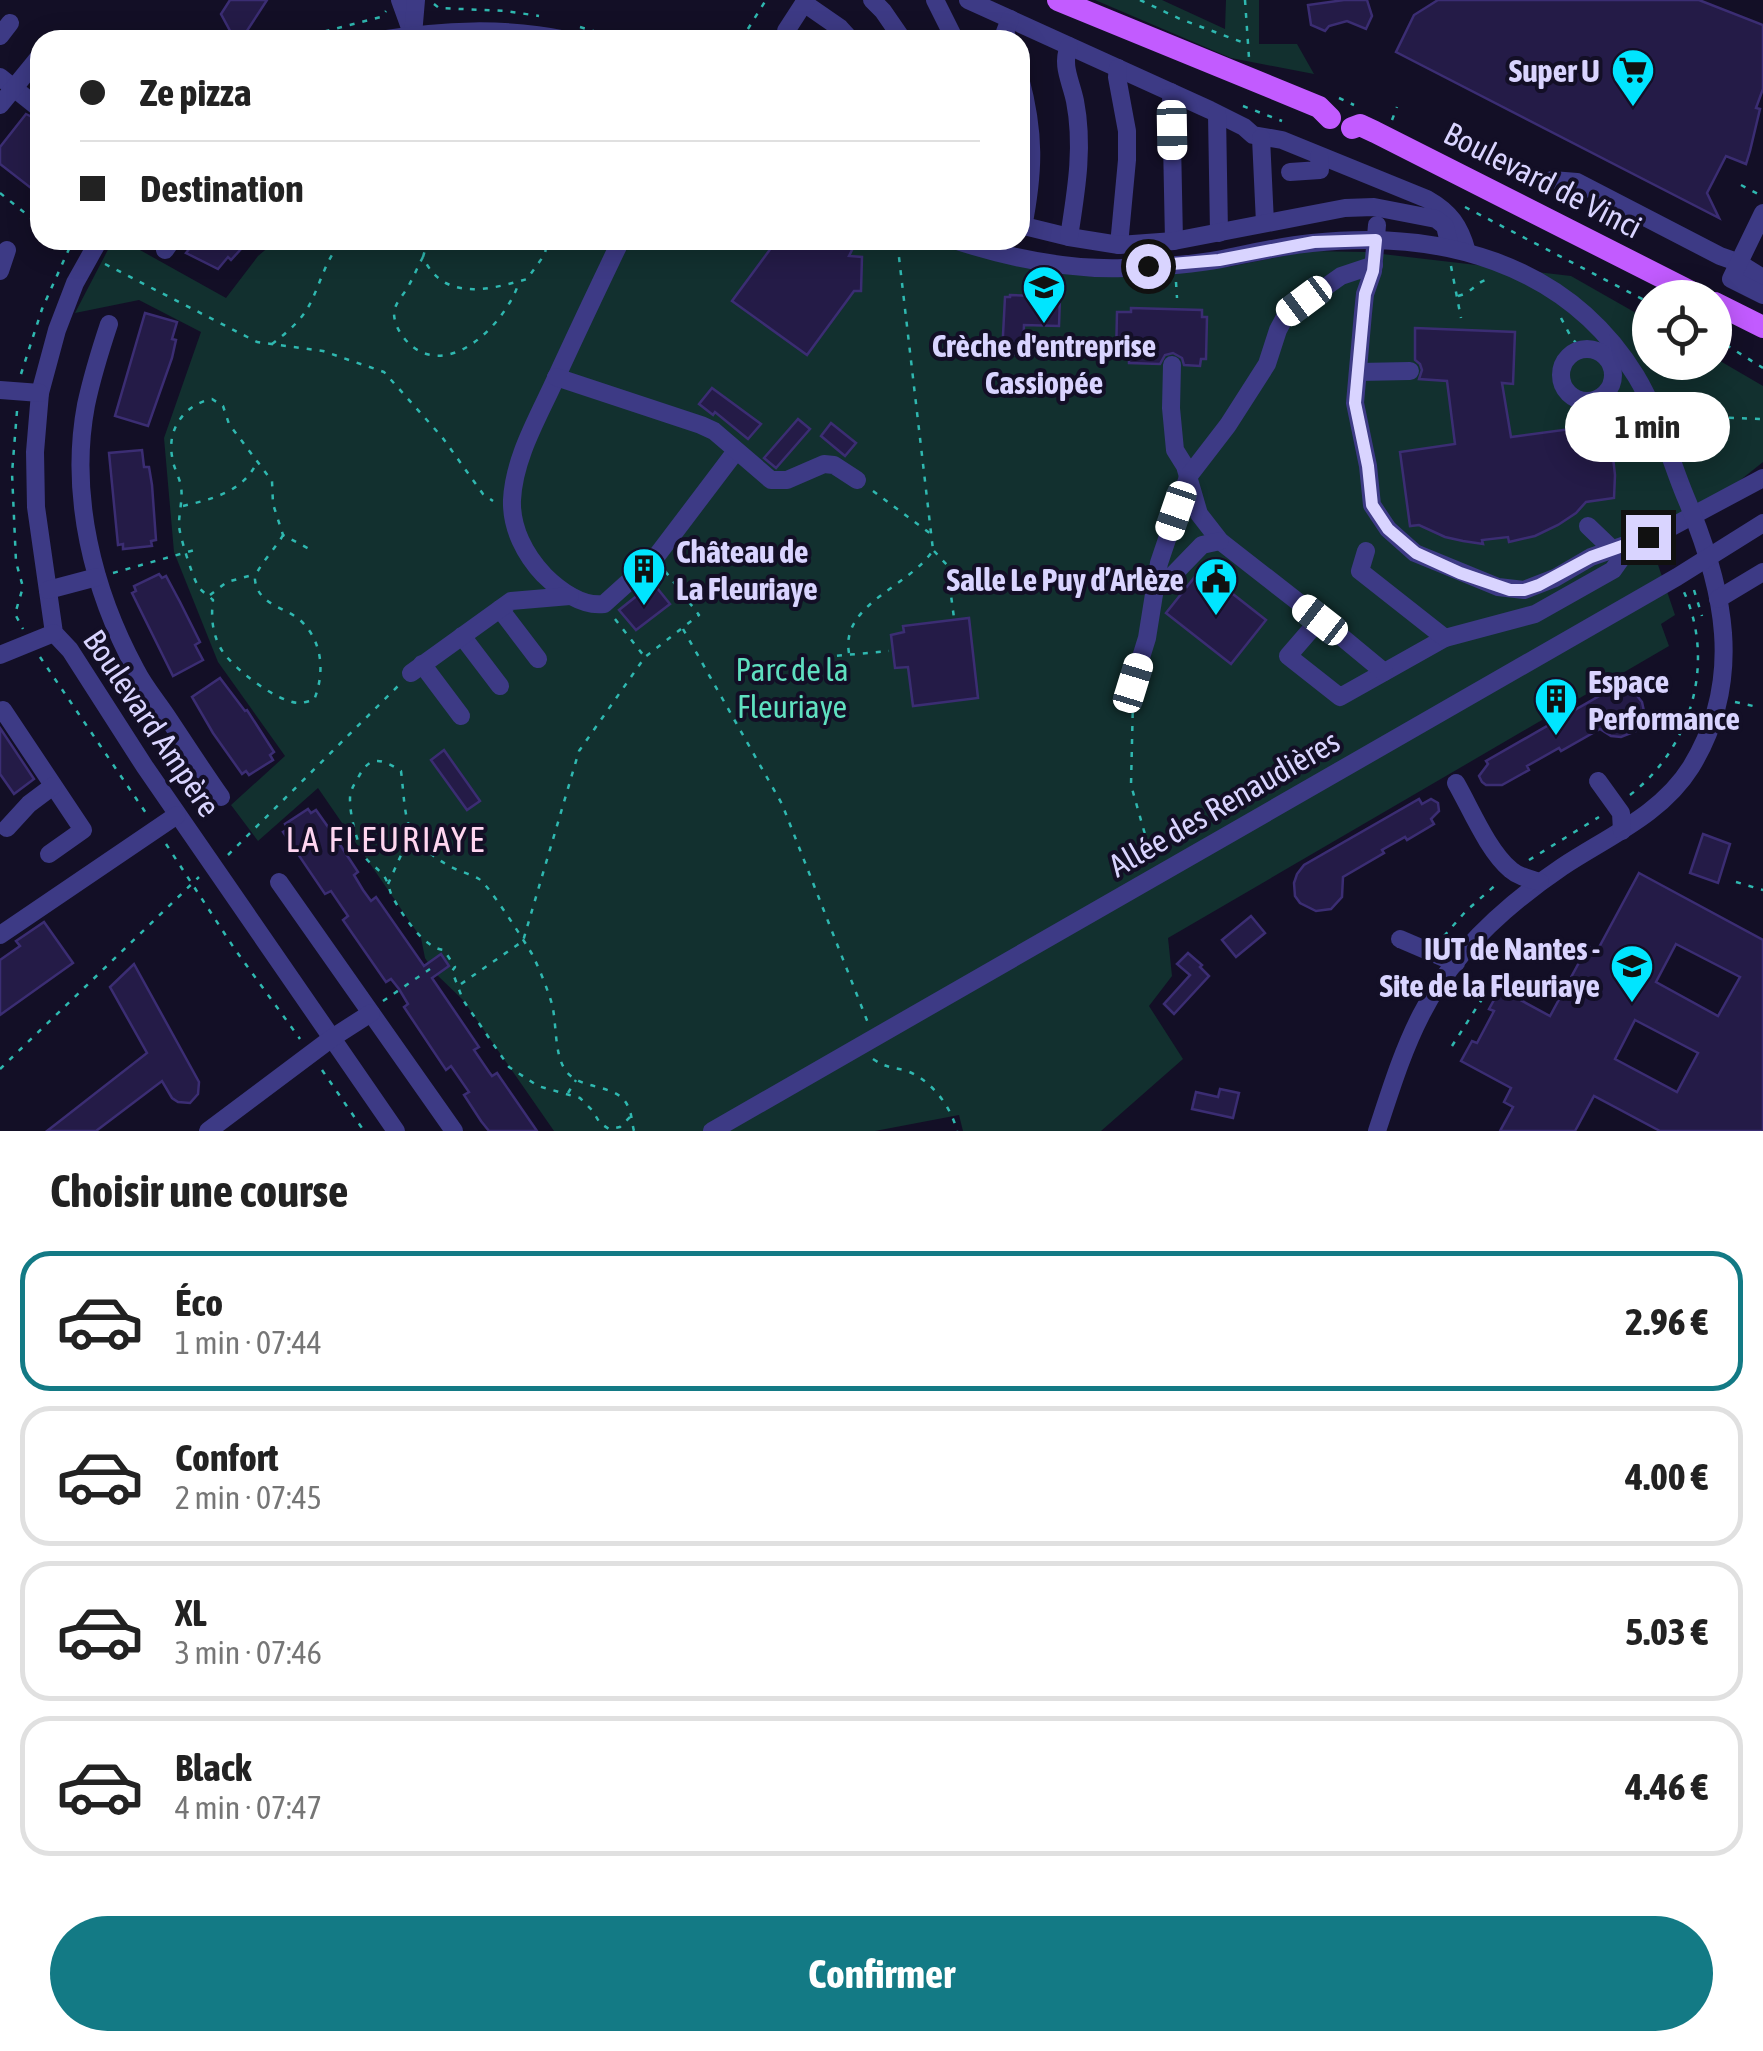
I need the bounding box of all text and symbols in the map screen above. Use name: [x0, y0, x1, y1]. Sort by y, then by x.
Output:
supermarket icon: Super U: [1610, 47, 1656, 108]
place label: Super U: [1509, 52, 1600, 89]
text: Ze pizza: [140, 71, 251, 114]
car: [1156, 100, 1188, 160]
street label: Boulevard de Vinci: [1438, 114, 1648, 246]
text: Destination: [140, 167, 304, 210]
route start: [1126, 244, 1171, 289]
school or university icon: Crèche d'entreprise Cassiopée: [1021, 264, 1067, 325]
car: [1271, 271, 1337, 331]
map controls: [1632, 280, 1732, 380]
button: locate: [1632, 280, 1732, 380]
place label: Crèche d'entreprise Cassiopée: [932, 327, 1156, 401]
callout: 1 min: [1566, 392, 1730, 462]
text: 1 min: [1615, 408, 1680, 445]
car: [1152, 478, 1200, 544]
route end: [1626, 515, 1671, 560]
place label: Château de La Fleuriaye: [676, 533, 818, 607]
building icon: Château de La Fleuriaye: [621, 546, 667, 607]
public building icon: Salle Le Puy d’Arlèze: [1193, 556, 1239, 617]
place label: Salle Le Puy d’Arlèze: [946, 561, 1184, 598]
car: [1287, 590, 1353, 650]
street label: Boulevard Ampère: [76, 623, 228, 823]
car: [1110, 650, 1156, 716]
park label: Parc de la Fleuriaye: [735, 651, 849, 725]
place label: Espace Performance: [1588, 663, 1740, 737]
building icon: Espace Performance: [1533, 676, 1579, 737]
street label: Allée des Renaudières: [1102, 722, 1346, 884]
district label: LA FLEURIAYE: [285, 819, 487, 859]
place label: IUT de Nantes - Site de la Fleuriaye: [1379, 930, 1600, 1004]
school or university icon: IUT de Nantes - Site de la Fleuriaye: [1609, 943, 1655, 1004]
text: Choisir une course: [50, 1165, 349, 1217]
icon: car: [55, 1276, 145, 1366]
text: Éco: [175, 1281, 223, 1324]
text: 2.96 €: [1625, 1300, 1708, 1343]
text: 1 min · 07:44: [175, 1324, 322, 1361]
icon: car: [55, 1431, 145, 1521]
text: Confort: [175, 1436, 279, 1479]
text: 4.00 €: [1625, 1455, 1708, 1498]
text: 2 min · 07:45: [175, 1479, 322, 1516]
icon: car: [55, 1586, 145, 1676]
text: XL: [175, 1591, 207, 1634]
text: 5.03 €: [1625, 1610, 1708, 1653]
text: 3 min · 07:46: [175, 1634, 322, 1671]
icon: car: [55, 1741, 145, 1831]
text: Black: [175, 1746, 252, 1789]
text: 4.46 €: [1625, 1765, 1708, 1808]
text: 4 min · 07:47: [175, 1789, 322, 1826]
button: Confirmer: [50, 1916, 1713, 2031]

